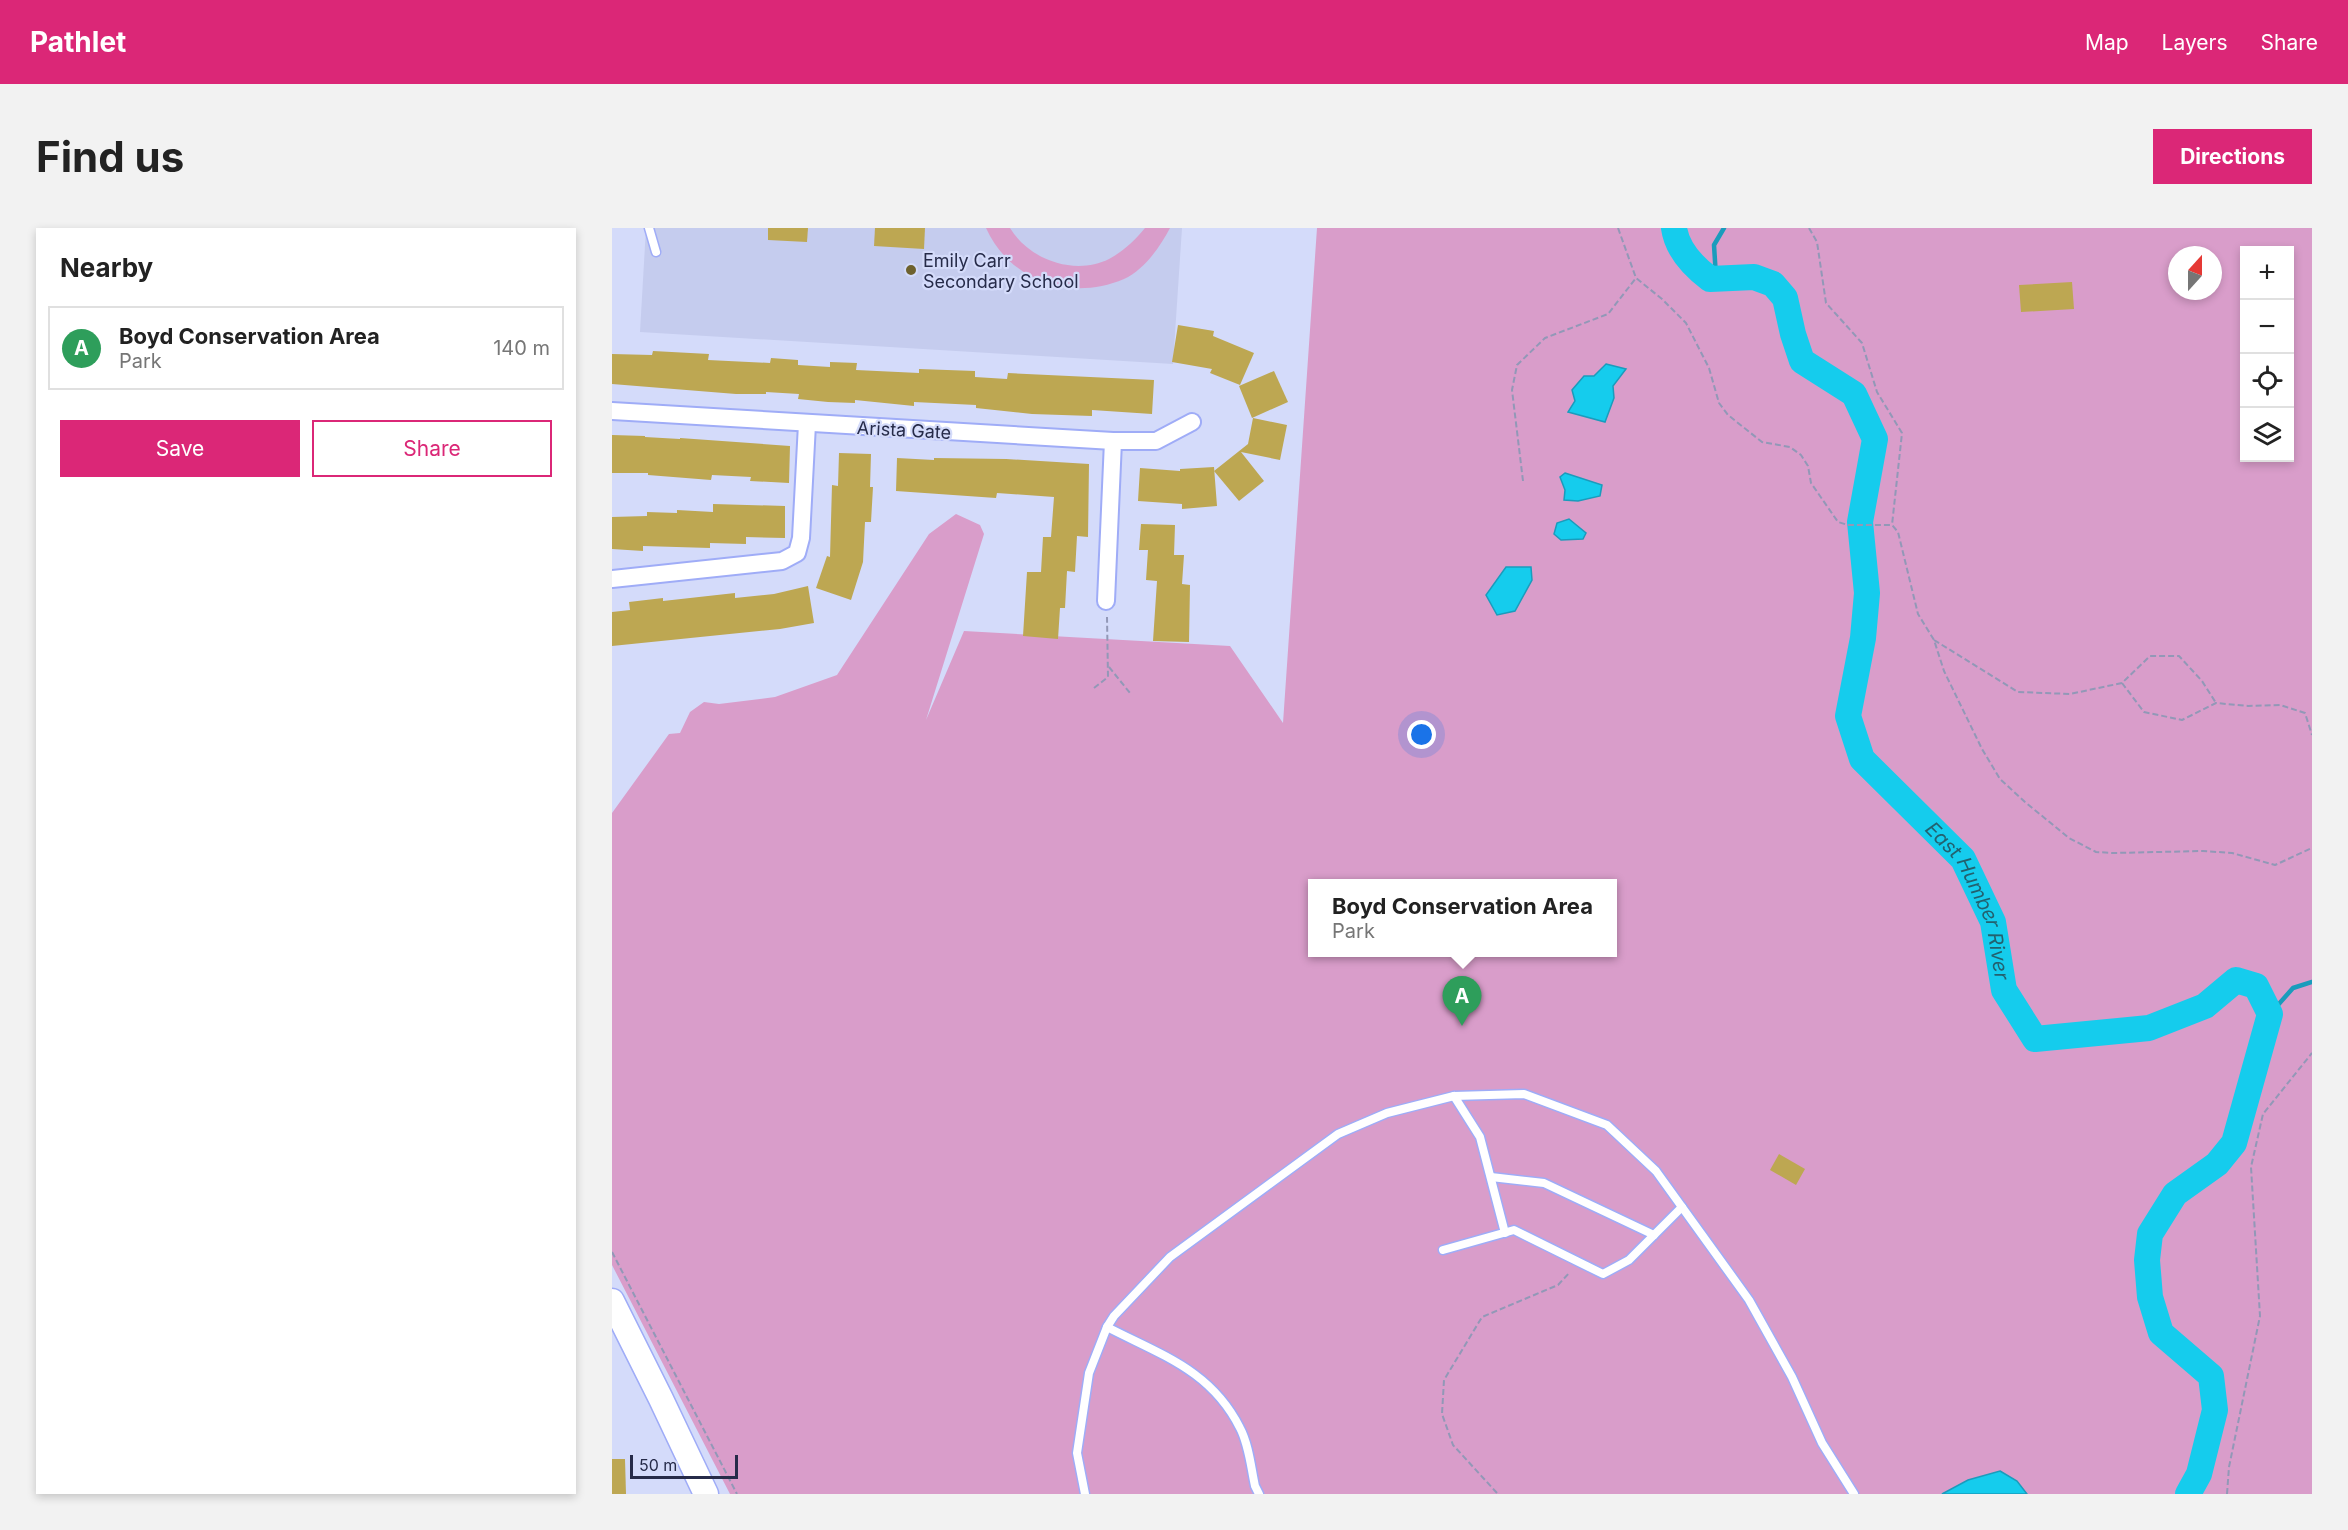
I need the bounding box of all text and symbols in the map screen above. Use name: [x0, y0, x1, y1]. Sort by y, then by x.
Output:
text: Pathlet: [30, 25, 126, 59]
text: Map: [2085, 30, 2129, 55]
text: Layers: [2162, 30, 2228, 55]
text: Share: [2261, 30, 2318, 55]
button: Directions: [2153, 129, 2312, 184]
text: Find us: [36, 131, 184, 182]
north arrow: [2168, 246, 2222, 300]
map controls: [2240, 246, 2294, 462]
button: +: [2240, 246, 2294, 300]
place label: Emily Carr Secondary School: [923, 250, 1079, 292]
text: Nearby: [60, 252, 153, 283]
marker: Emily Carr Secondary School: [904, 263, 918, 277]
button: −: [2240, 300, 2294, 354]
text: Boyd Conservation Area: [119, 323, 380, 349]
text: A: [74, 336, 89, 360]
text: 140 m: [493, 336, 550, 360]
text: Park: [119, 349, 162, 373]
button: locate: [2240, 354, 2294, 408]
button: layers: [2240, 408, 2294, 462]
street label: Arista Gate: [856, 417, 952, 443]
button: Save: [60, 420, 300, 477]
button: Share: [312, 420, 552, 477]
your location: [1407, 720, 1436, 749]
water label: East Humber River: [1921, 817, 2014, 982]
popup: [1308, 879, 1617, 957]
text: Boyd Conservation Area: [1332, 893, 1593, 919]
text: Park: [1332, 919, 1375, 943]
pin: A: [1442, 976, 1482, 1026]
scale bar: [630, 1452, 738, 1480]
text: 50 m: [639, 1455, 677, 1475]

